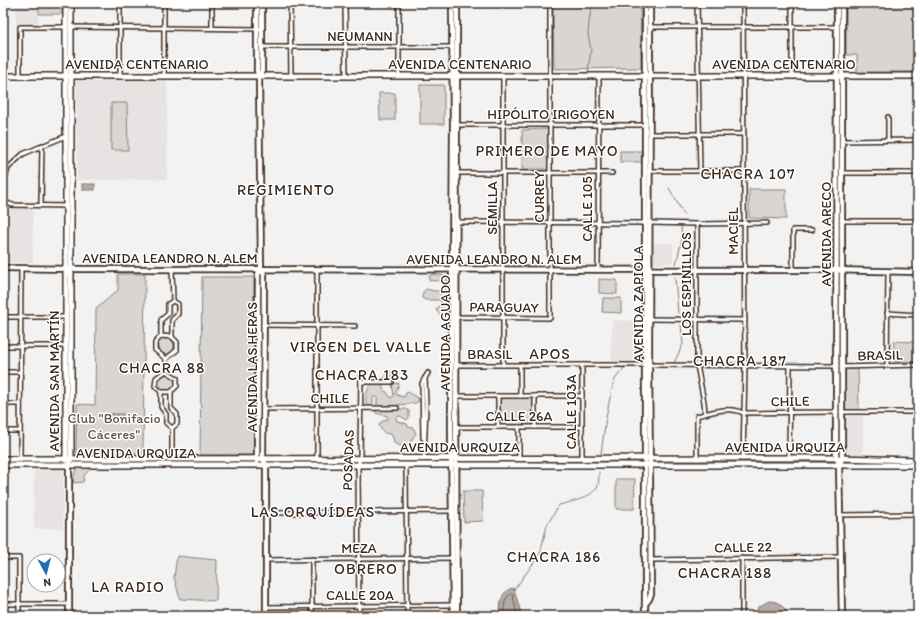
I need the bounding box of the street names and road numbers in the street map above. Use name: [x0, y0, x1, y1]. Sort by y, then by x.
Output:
street label: NEUMANN: [327, 28, 393, 45]
street label: AVENIDA CENTENARIO: [65, 56, 209, 73]
street label: AVENIDA CENTENARIO: [388, 56, 532, 73]
street label: AVENIDA CENTENARIO: [712, 56, 856, 73]
street label: HIPÓLITO IRIGOYEN: [487, 106, 615, 123]
street label: CURREY: [531, 171, 548, 223]
street label: CALLE 105: [579, 176, 596, 242]
street label: SEMILLA: [484, 181, 501, 235]
street label: AVENIDA ARECO: [818, 182, 835, 286]
street label: MACIEL: [725, 207, 742, 255]
street label: LOS ESPINILLOS: [678, 232, 695, 336]
street label: AVENIDA ZAPIOLA: [630, 246, 647, 362]
street label: AVENIDA LEANDRO N. ALEM: [82, 250, 258, 267]
street label: AVENIDA LEANDRO N. ALEM: [406, 251, 582, 268]
street label: AVENIDA AGUADO: [437, 275, 454, 391]
street label: PARAGUAY: [469, 298, 539, 317]
street label: AVENIDA LAS HERAS: [244, 302, 261, 432]
street label: AVENIDA SAN MARTÍN: [46, 311, 63, 451]
street label: BRASIL: [467, 346, 513, 363]
street label: BRASIL: [857, 347, 903, 364]
street label: CALLE 103A: [563, 375, 580, 449]
street label: CHILE: [311, 390, 350, 407]
street label: CHILE: [770, 393, 810, 410]
street label: CALLE 26A: [486, 408, 552, 425]
street label: POSADAS: [339, 429, 358, 491]
street label: AVENIDA URQUIZA: [400, 439, 520, 456]
street label: AVENIDA URQUIZA: [725, 439, 845, 456]
street label: AVENIDA URQUIZA: [76, 445, 196, 462]
street label: CALLE 22: [714, 538, 773, 557]
street label: MEZA: [341, 540, 377, 557]
street label: CALLE 20A: [326, 587, 394, 604]

